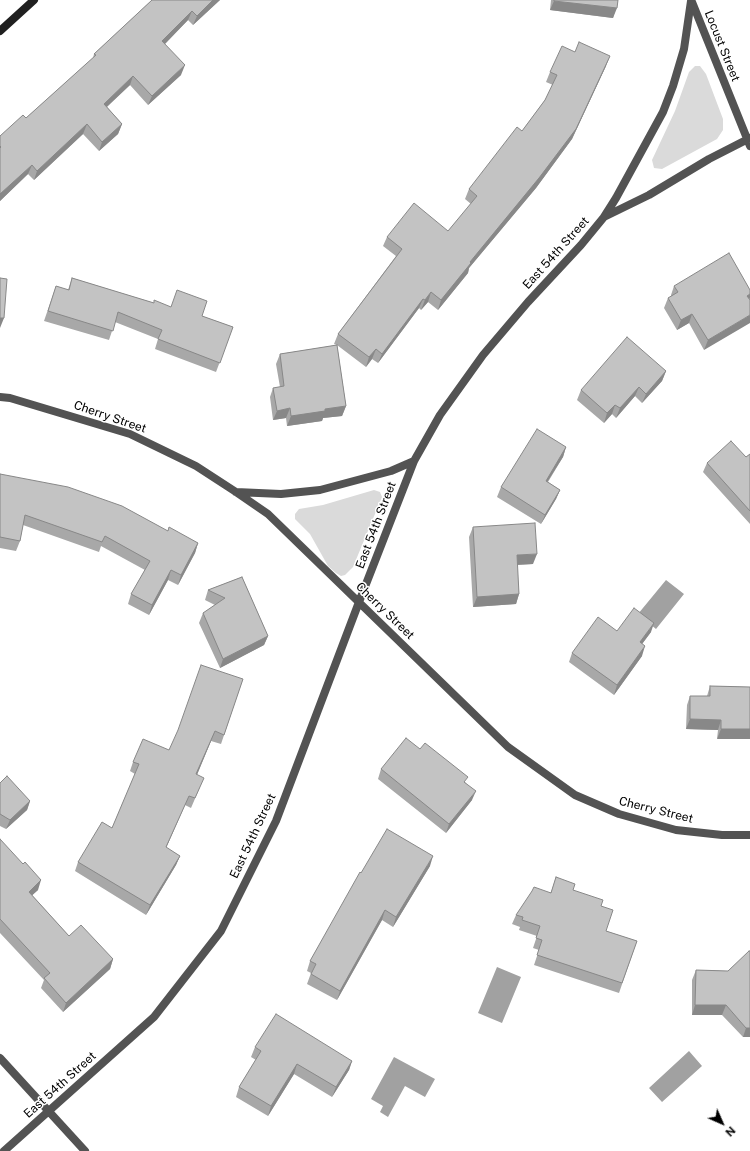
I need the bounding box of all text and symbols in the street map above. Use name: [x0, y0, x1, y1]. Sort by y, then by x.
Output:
street label: Locust Street: [701, 8, 743, 84]
street label: East 54th Street: [520, 214, 592, 292]
street label: Cherry Street: [72, 398, 148, 436]
street label: East 54th Street: [353, 479, 399, 571]
street label: Cherry Street: [353, 579, 417, 643]
street label: East 54th Street: [227, 791, 279, 881]
street label: Cherry Street: [617, 794, 695, 826]
street label: East 54th Street: [21, 1049, 99, 1121]
north arrow: [702, 1103, 742, 1143]
text: N: [723, 1124, 738, 1139]

